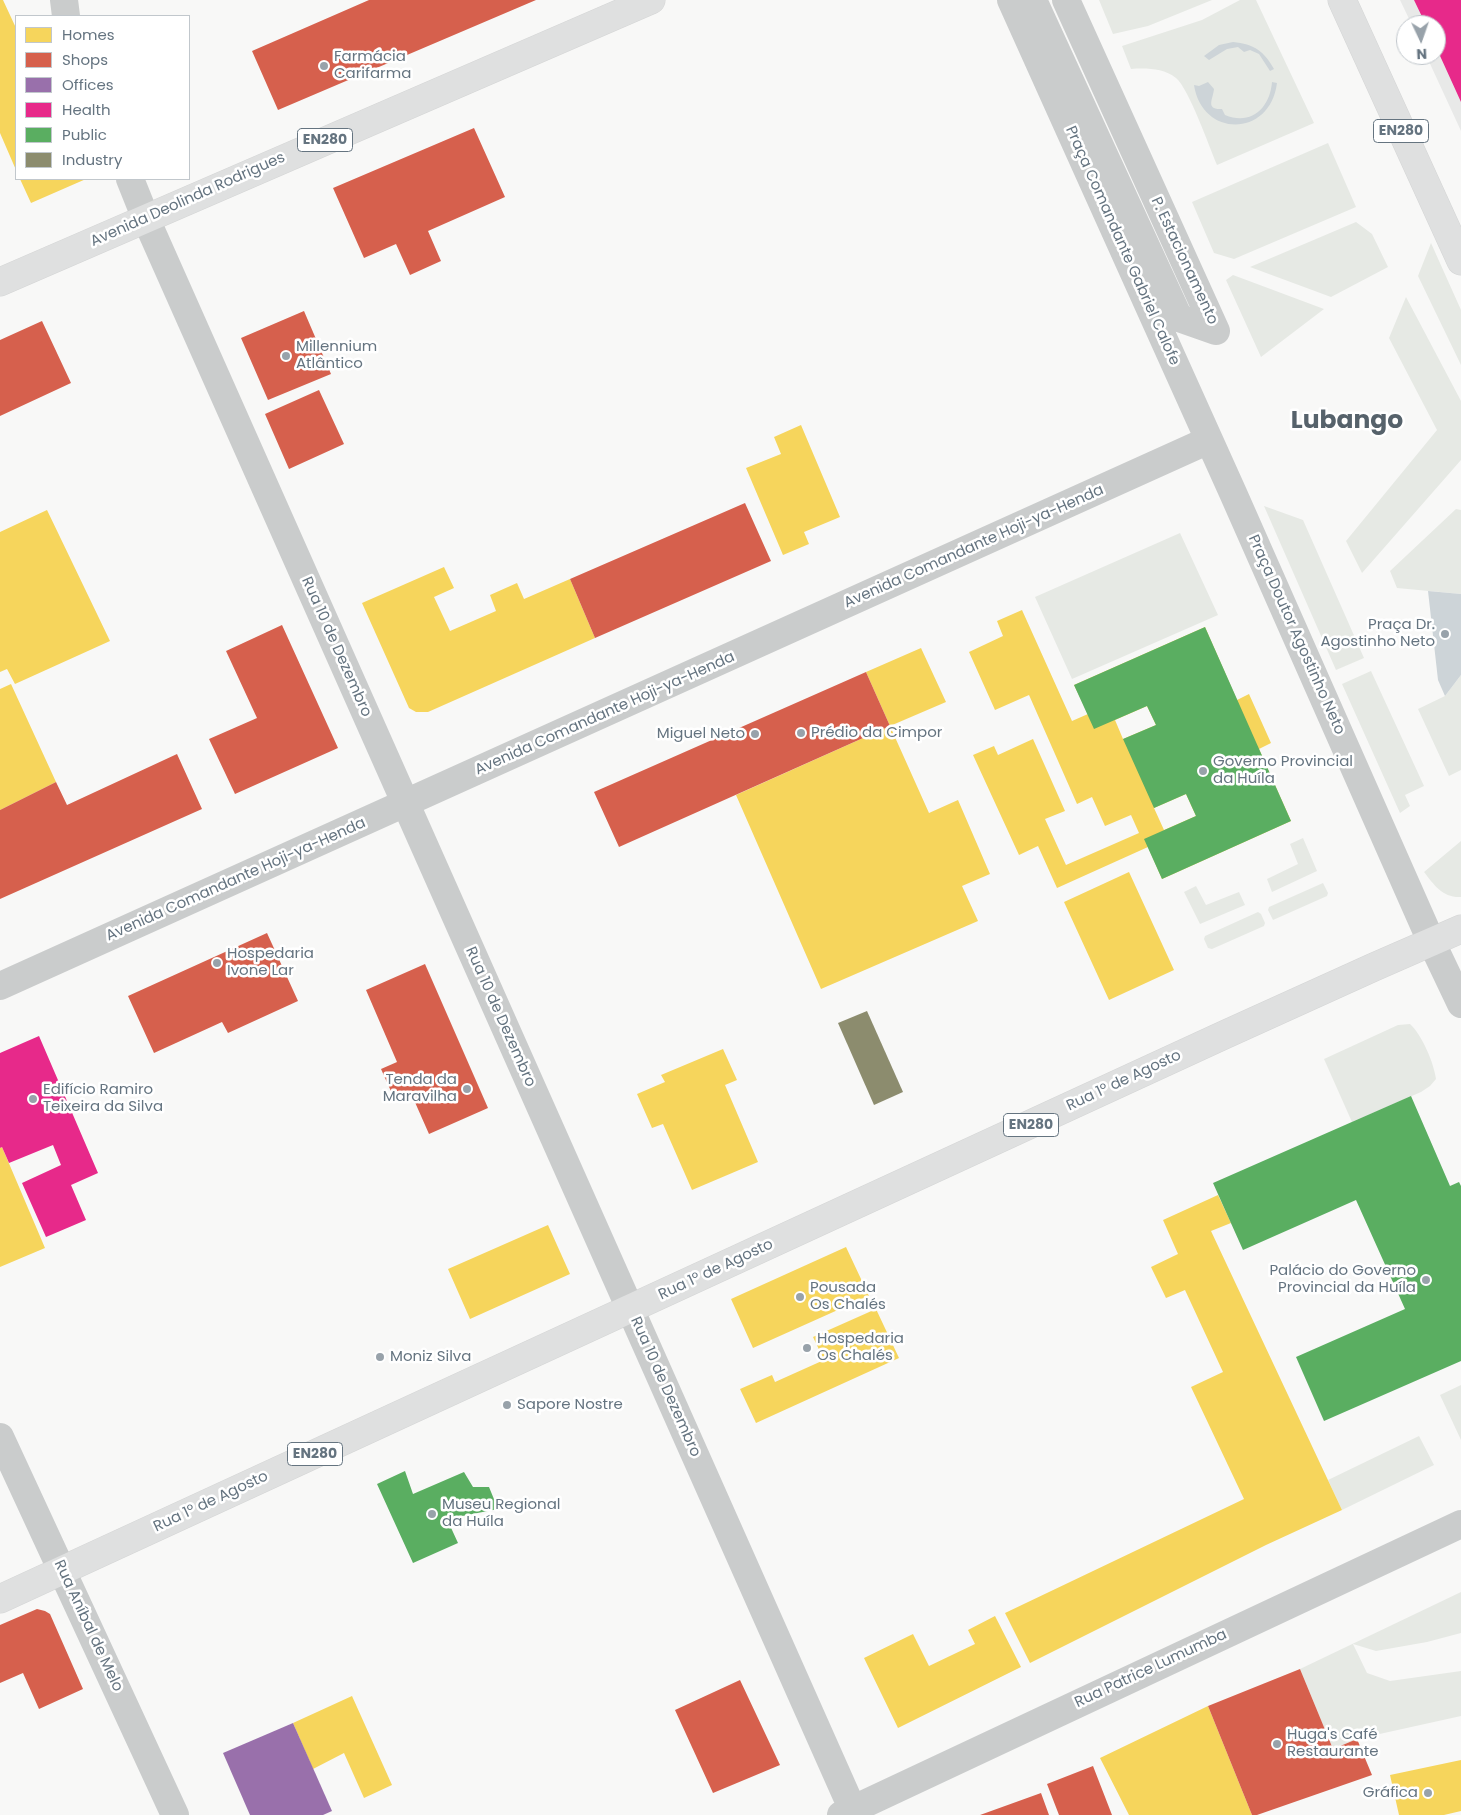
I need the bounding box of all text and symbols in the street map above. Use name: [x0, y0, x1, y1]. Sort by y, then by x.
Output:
legend: [15, 15, 190, 180]
north arrow: [1396, 15, 1446, 65]
text: Homes: [62, 24, 115, 45]
text: N: [1416, 44, 1428, 64]
place label: Farmácia Carifarma: [334, 48, 411, 83]
text: Shops: [62, 49, 108, 70]
marker: Farmácia Carifarma: [318, 60, 330, 72]
text: Offices: [62, 74, 114, 95]
text: Health: [62, 99, 111, 120]
road number: EN280: [1374, 120, 1428, 142]
text: Public: [62, 124, 107, 145]
street label: Praça Comandante Gabriel Calofe: [1061, 124, 1183, 368]
road number: EN280: [298, 128, 352, 152]
text: Industry: [62, 149, 122, 170]
street label: Avenida Deolinda Rodrigues: [88, 149, 288, 251]
street label: P. Estacionamento: [1147, 194, 1221, 328]
place label: Millennium Atlântico: [296, 338, 377, 373]
marker: Millennium Atlântico: [280, 350, 292, 362]
district label: Lubango: [1291, 407, 1403, 437]
street label: Avenida Comandante Hoji-ya-Henda: [841, 481, 1107, 613]
street label: Praça Doutor Agostinho Neto: [1244, 532, 1348, 738]
street label: Rua 10 de Dezembro: [297, 574, 375, 720]
place label: Praça Dr. Agostinho Neto: [1320, 616, 1435, 651]
marker: Praça Dr. Agostinho Neto: [1439, 628, 1451, 640]
street label: Avenida Comandante Hoji-ya-Henda: [472, 648, 738, 780]
place label: Prédio da Cimpor: [811, 724, 942, 742]
place label: Miguel Neto: [657, 725, 745, 743]
marker: Prédio da Cimpor: [795, 727, 807, 739]
marker: Miguel Neto: [749, 728, 761, 740]
place label: Governo Provincial da Huíla: [1213, 753, 1353, 788]
marker: Governo Provincial da Huíla: [1197, 765, 1209, 777]
street label: Avenida Comandante Hoji-ya-Henda: [103, 814, 369, 946]
street label: Rua 10 de Dezembro: [461, 944, 539, 1090]
place label: Hospedaria Ivone Lar: [227, 945, 314, 980]
marker: Hospedaria Ivone Lar: [211, 957, 223, 969]
street label: Rua 1º de Agosto: [1064, 1047, 1184, 1115]
place label: Tenda da Maravilha: [383, 1071, 457, 1106]
place label: Edifício Ramiro Teixeira da Silva: [43, 1081, 163, 1116]
marker: Tenda da Maravilha: [461, 1083, 473, 1095]
marker: Edifício Ramiro Teixeira da Silva: [27, 1093, 39, 1105]
road number: EN280: [1004, 1114, 1058, 1136]
street label: Rua 1º de Agosto: [656, 1236, 776, 1304]
place label: Palácio do Governo Provincial da Huíla: [1269, 1262, 1416, 1297]
marker: Palácio do Governo Provincial da Huíla: [1420, 1274, 1432, 1286]
place label: Pousada Os Chalés: [810, 1279, 886, 1314]
marker: Pousada Os Chalés: [794, 1291, 806, 1303]
street label: Rua 10 de Dezembro: [626, 1314, 704, 1460]
place label: Hospedaria Os Chalés: [817, 1330, 904, 1365]
marker: Hospedaria Os Chalés: [801, 1342, 813, 1354]
place label: Moniz Silva: [390, 1348, 471, 1366]
marker: Moniz Silva: [374, 1351, 386, 1363]
place label: Sapore Nostre: [517, 1396, 623, 1414]
marker: Sapore Nostre: [501, 1399, 513, 1411]
road number: EN280: [288, 1442, 342, 1466]
street label: Rua 1º de Agosto: [151, 1468, 271, 1536]
place label: Museu Regional da Huíla: [442, 1496, 561, 1531]
marker: Museu Regional da Huíla: [426, 1508, 438, 1520]
street label: Rua Aníbal de Melo: [50, 1557, 126, 1695]
street label: Rua Patrice Lumumba: [1072, 1626, 1230, 1712]
place label: Huga's Café Restaurante: [1287, 1726, 1379, 1761]
marker: Huga's Café Restaurante: [1271, 1738, 1283, 1750]
place label: Gráfica: [1363, 1784, 1418, 1802]
marker: Gráfica: [1422, 1787, 1434, 1799]

